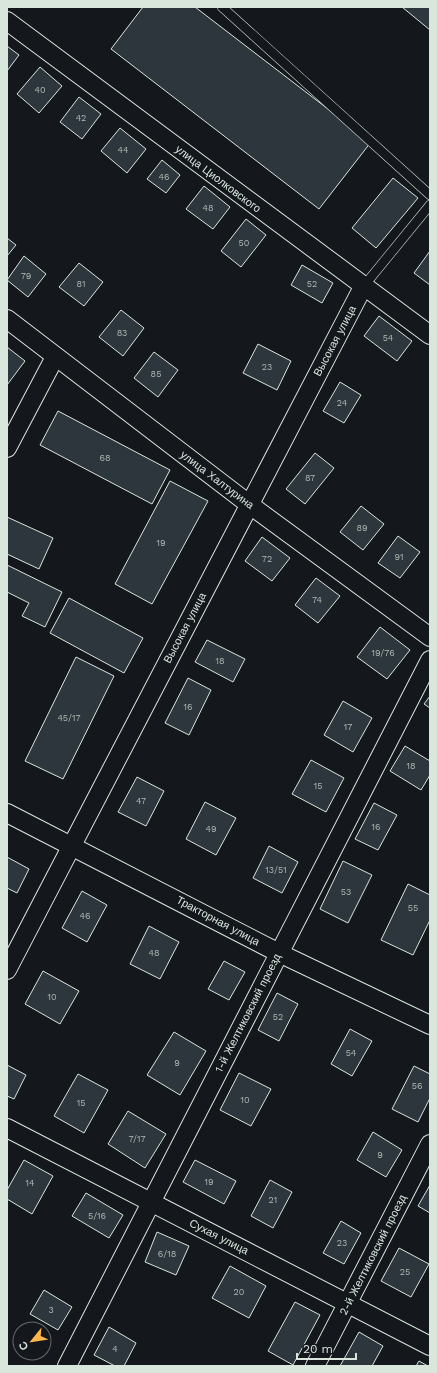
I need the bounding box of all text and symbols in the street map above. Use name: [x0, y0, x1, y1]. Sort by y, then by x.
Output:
house number: 40: [34, 85, 46, 95]
house number: 42: [76, 113, 86, 123]
street label: улица Циолковского: [173, 143, 263, 215]
house number: 44: [118, 145, 129, 155]
house number: 46: [159, 172, 169, 182]
house number: 48: [202, 203, 214, 213]
house number: 50: [239, 238, 250, 248]
house number: 79: [21, 271, 31, 281]
house number: 81: [76, 279, 86, 289]
house number: 52: [307, 279, 317, 289]
street label: Высокая улица: [311, 303, 359, 379]
house number: 83: [117, 328, 127, 338]
house number: 54: [383, 333, 394, 343]
house number: 23: [262, 362, 272, 372]
house number: 85: [151, 369, 161, 379]
house number: 24: [337, 398, 348, 408]
street label: улица Халтурина: [178, 448, 257, 512]
house number: 68: [99, 453, 111, 463]
house number: 87: [305, 473, 315, 483]
house number: 89: [356, 523, 368, 533]
house number: 19: [156, 538, 166, 548]
house number: 91: [394, 552, 404, 562]
house number: 72: [262, 554, 272, 564]
street label: Высокая улица: [161, 590, 209, 666]
house number: 74: [312, 595, 322, 605]
house number: 19/76: [371, 648, 395, 658]
house number: 18: [215, 656, 225, 666]
house number: 16: [184, 702, 192, 712]
house number: 45/17: [57, 713, 81, 723]
house number: 17: [344, 722, 352, 732]
house number: 18: [406, 761, 416, 771]
house number: 15: [314, 781, 322, 791]
house number: 47: [136, 796, 146, 806]
house number: 16: [372, 822, 380, 832]
house number: 49: [205, 824, 217, 834]
house number: 13/51: [265, 865, 287, 875]
house number: 53: [341, 887, 351, 897]
street label: Тракторная улица: [174, 894, 263, 949]
house number: 55: [408, 903, 418, 913]
house number: 46: [80, 911, 90, 921]
house number: 48: [148, 948, 160, 958]
street label: 1-й Желтиковский проезд: [212, 951, 284, 1075]
house number: 10: [47, 992, 57, 1002]
house number: 52: [273, 1012, 283, 1022]
house number: 54: [346, 1048, 357, 1058]
house number: 9: [174, 1058, 180, 1068]
house number: 56: [412, 1081, 422, 1091]
house number: 10: [240, 1095, 250, 1105]
house number: 15: [77, 1098, 85, 1108]
house number: 7/17: [128, 1134, 146, 1144]
house number: 9: [377, 1150, 383, 1160]
house number: 19: [204, 1177, 214, 1187]
house number: 14: [25, 1178, 35, 1188]
street label: 2-й Желтиковский проезд: [337, 1192, 409, 1317]
house number: 21: [269, 1195, 277, 1205]
house number: 5/16: [88, 1211, 106, 1221]
street label: Сухая улица: [187, 1216, 252, 1258]
house number: 23: [337, 1238, 347, 1248]
house number: 6/18: [158, 1249, 176, 1259]
house number: 25: [400, 1267, 410, 1277]
house number: 20: [234, 1287, 245, 1297]
house number: 3: [48, 1305, 54, 1315]
north arrow: [12, 1321, 52, 1361]
scale bar: [297, 1335, 356, 1361]
text: С: [16, 1339, 31, 1352]
text: 20 m: [303, 1342, 333, 1356]
house number: 4: [112, 1344, 118, 1354]

